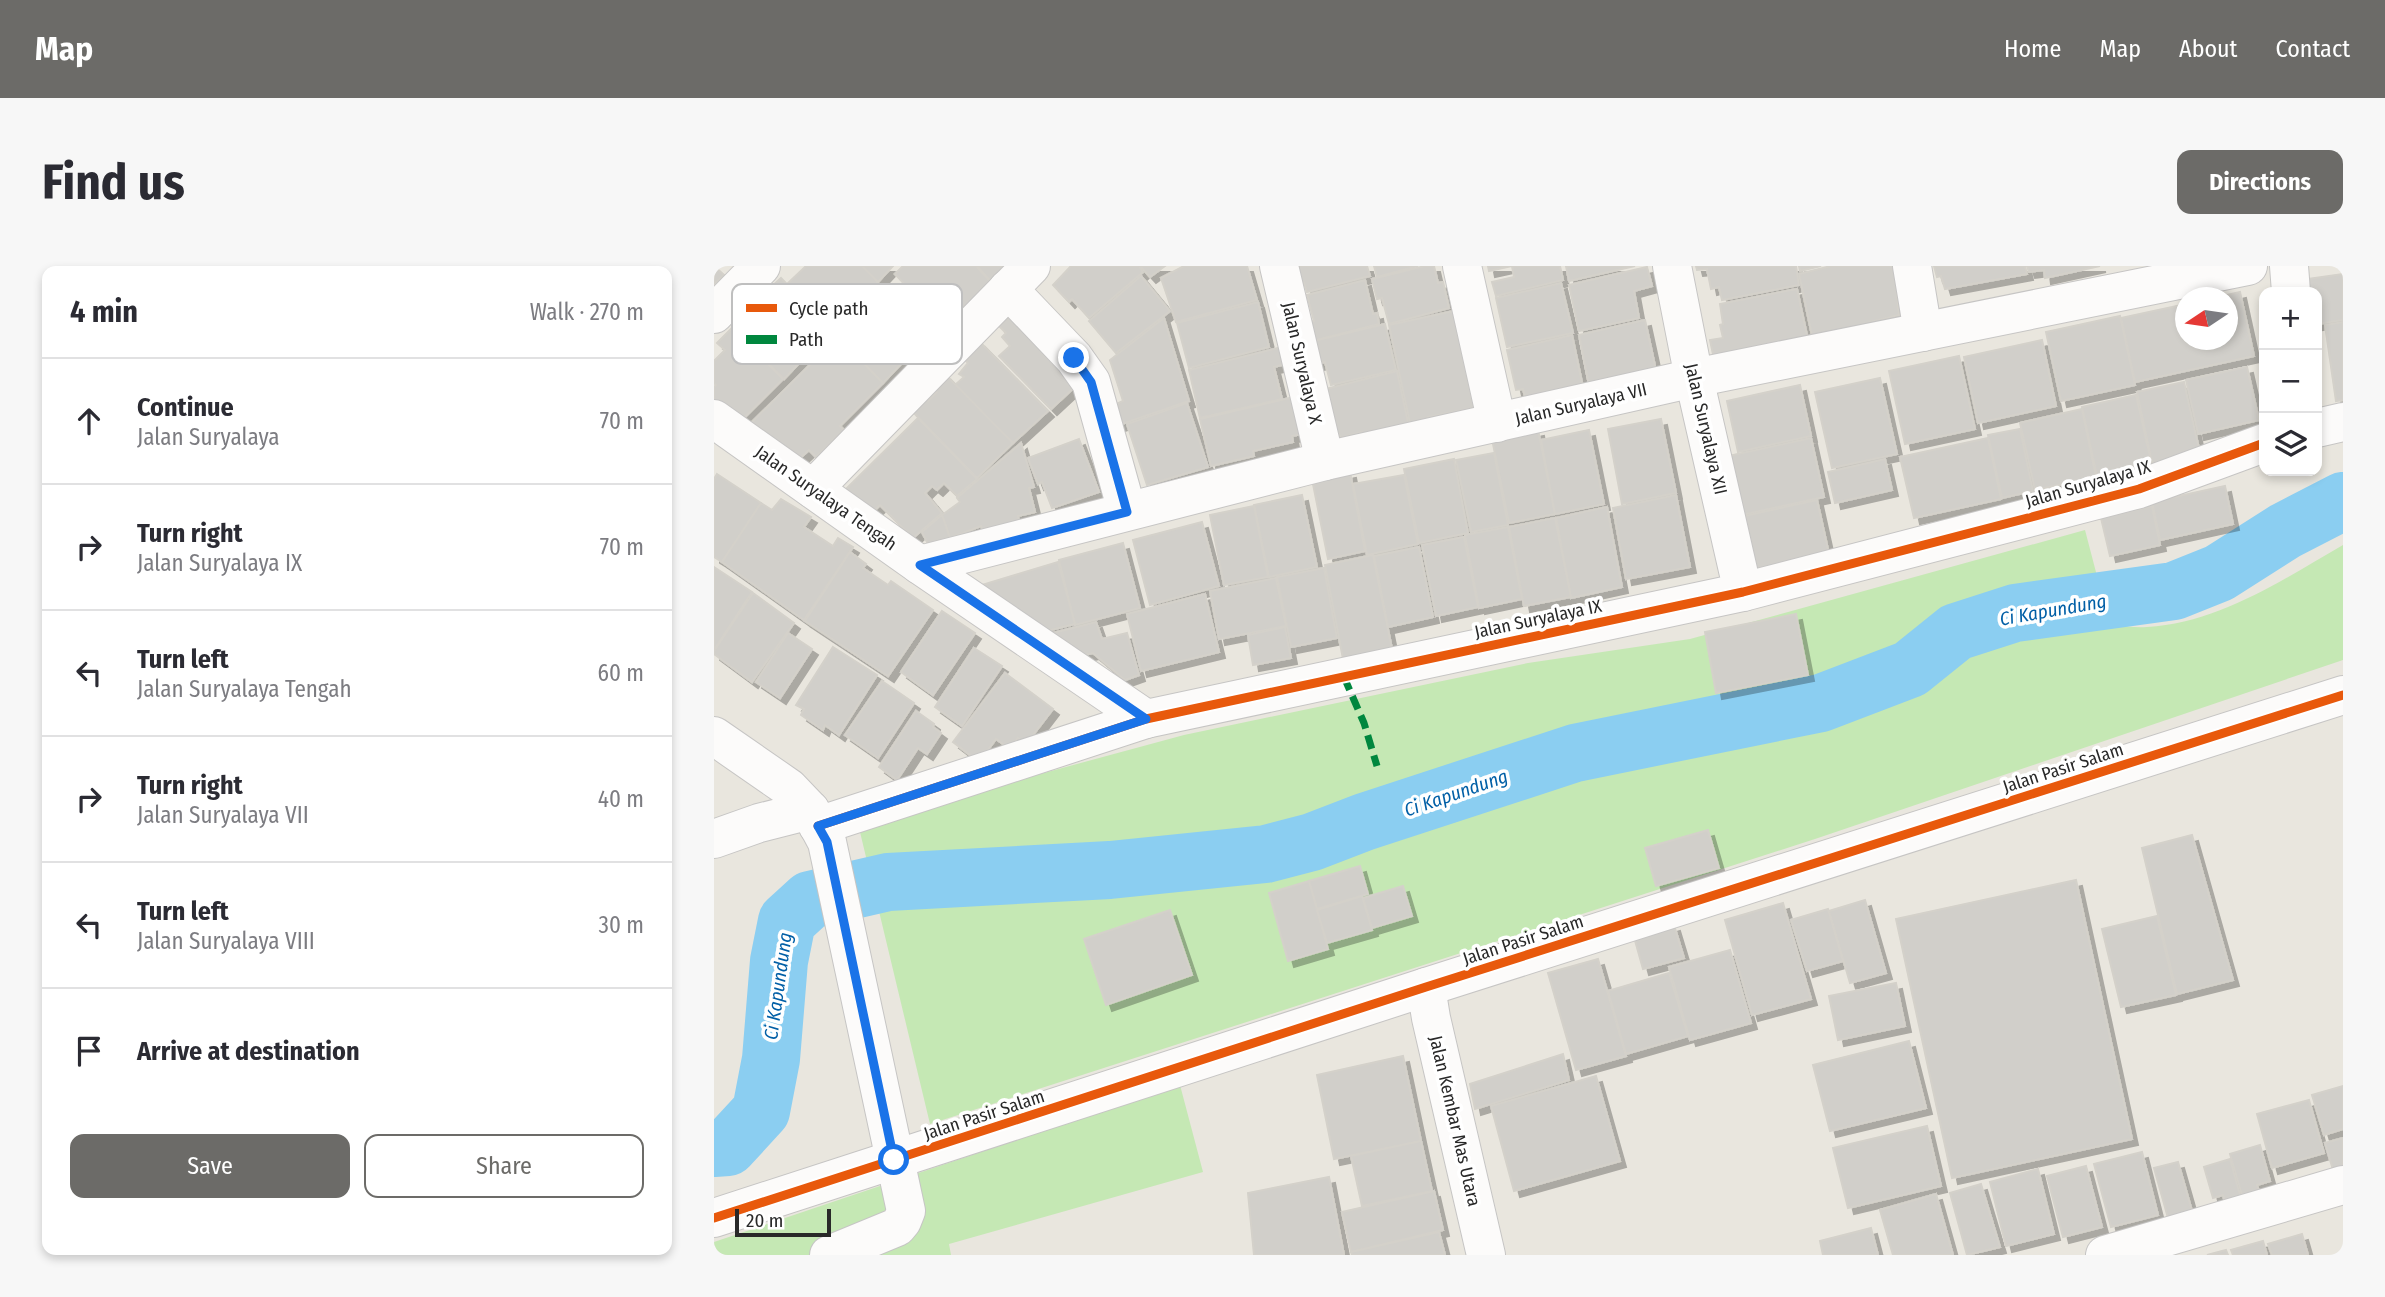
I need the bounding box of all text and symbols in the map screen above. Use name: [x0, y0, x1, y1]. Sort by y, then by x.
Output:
text: Map: [35, 29, 93, 69]
text: Home: [2004, 35, 2061, 63]
text: Map: [2099, 35, 2141, 63]
text: About: [2179, 35, 2237, 63]
text: Contact: [2275, 35, 2350, 63]
button: Directions: [2177, 150, 2343, 214]
text: Find us: [42, 153, 185, 212]
legend: [732, 284, 962, 364]
north arrow: [2175, 287, 2238, 350]
map controls: [2259, 287, 2322, 476]
button: +: [2259, 287, 2322, 350]
text: 4 min: [70, 294, 138, 330]
text: Cycle path: [789, 297, 868, 320]
text: Walk · 270 m: [530, 298, 644, 326]
street label: Jalan Suryalaya X: [1277, 300, 1327, 426]
text: Path: [789, 328, 824, 351]
route end: [1058, 342, 1089, 373]
button: −: [2259, 350, 2322, 413]
street label: Jalan Suryalaya XII: [1680, 361, 1732, 497]
street label: Jalan Suryalaya VII: [1513, 378, 1649, 430]
text: Continue: [137, 392, 234, 423]
icon: ahead: [70, 402, 108, 440]
text: 70 m: [600, 407, 644, 435]
button: layers: [2259, 413, 2322, 476]
text: Jalan Suryalaya: [137, 423, 280, 451]
street label: Jalan Suryalaya Tengah: [751, 441, 901, 555]
street label: Jalan Suryalaya IX: [2023, 456, 2153, 512]
text: Turn right: [137, 518, 243, 549]
icon: right: [70, 528, 108, 566]
text: 70 m: [600, 533, 644, 561]
text: Jalan Suryalaya IX: [137, 549, 302, 577]
water label: Ci Kapundung: [1998, 589, 2108, 631]
street label: Jalan Suryalaya IX: [1472, 595, 1604, 643]
text: Turn left: [137, 644, 229, 675]
icon: left: [70, 654, 108, 692]
text: 60 m: [598, 659, 644, 687]
text: Jalan Suryalaya Tengah: [137, 675, 352, 703]
street label: Jalan Pasir Salam: [2000, 738, 2126, 798]
water label: Ci Kapundung: [1401, 765, 1511, 821]
text: Turn right: [137, 770, 243, 801]
icon: right: [70, 780, 108, 818]
text: 40 m: [598, 785, 644, 813]
text: Jalan Suryalaya VII: [137, 801, 309, 829]
text: Turn left: [137, 896, 229, 927]
icon: left: [70, 906, 108, 944]
street label: Jalan Pasir Salam: [1460, 910, 1586, 970]
text: 30 m: [599, 911, 644, 939]
text: Jalan Suryalaya VIII: [137, 927, 315, 955]
water label: Ci Kapundung: [759, 931, 797, 1041]
icon: arrive: [70, 1032, 108, 1070]
street label: Jalan Kembar Mas Utara: [1425, 1033, 1485, 1209]
text: Arrive at destination: [137, 1036, 360, 1067]
street label: Jalan Pasir Salam: [921, 1085, 1047, 1145]
button: Save: [70, 1134, 350, 1198]
button: Share: [364, 1134, 644, 1198]
route start: [878, 1144, 909, 1175]
scale bar: [735, 1206, 831, 1238]
text: 20 m: [746, 1209, 783, 1232]

